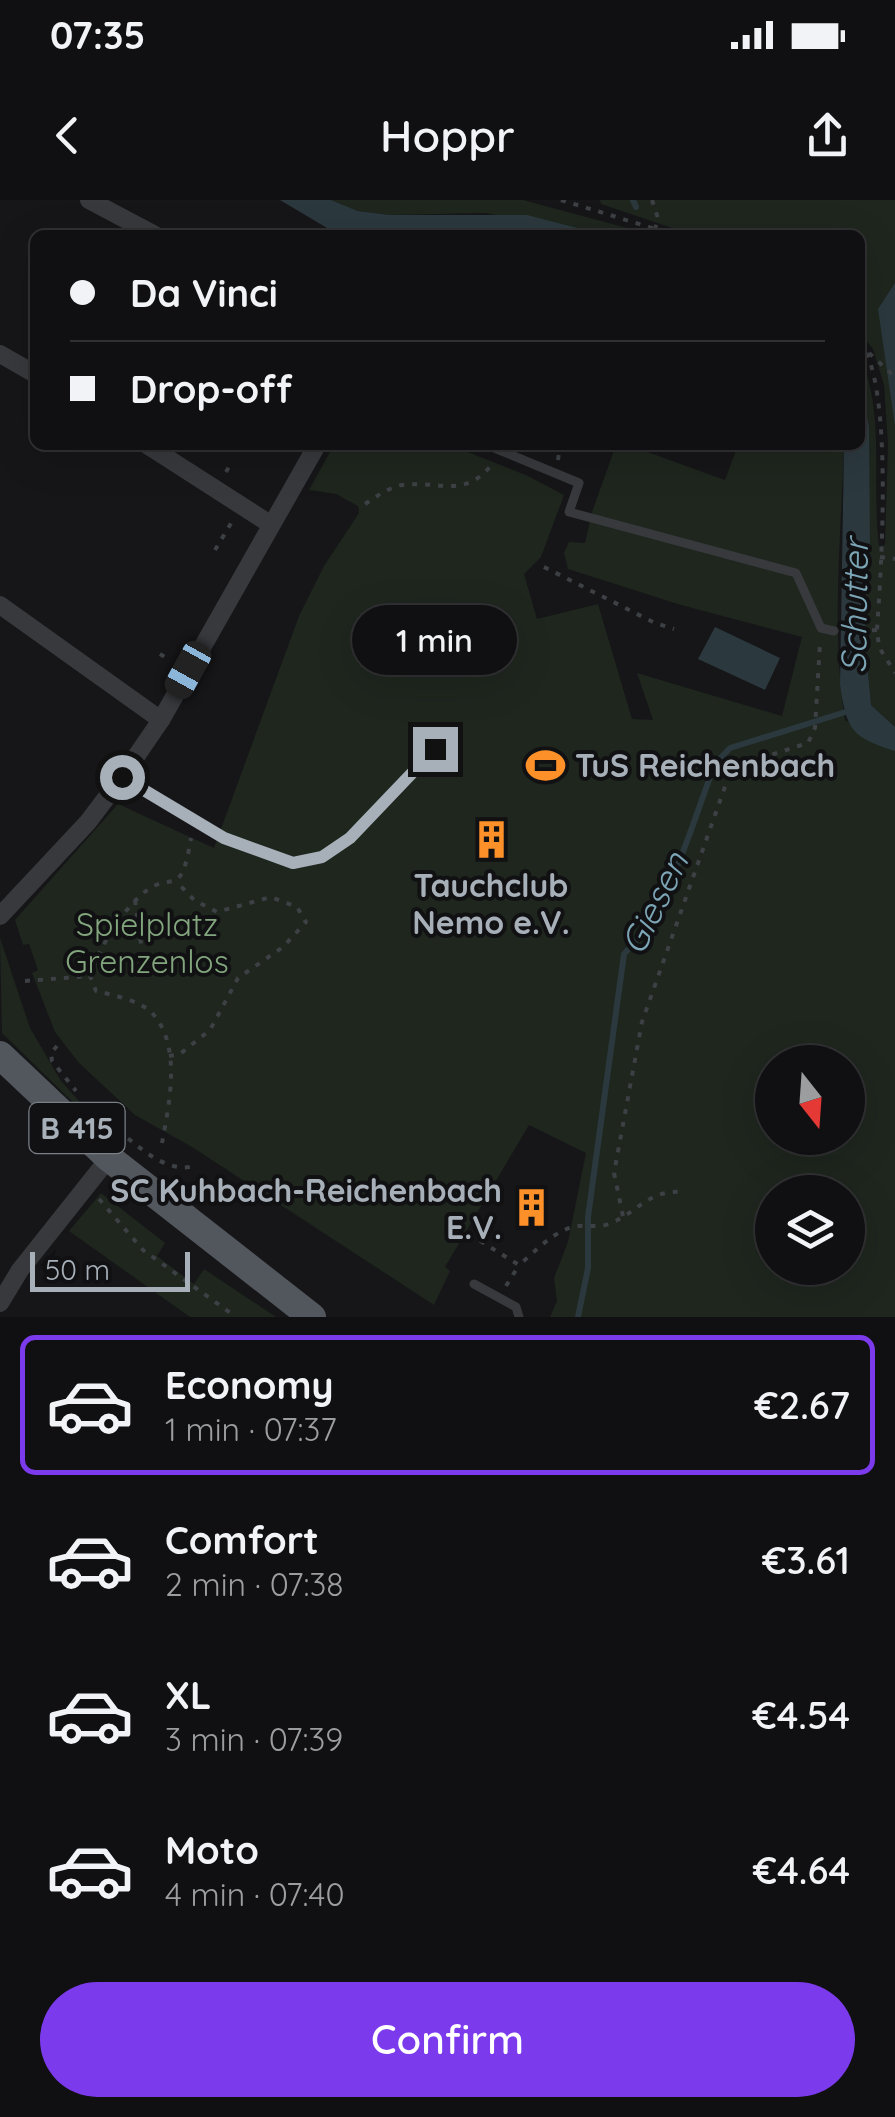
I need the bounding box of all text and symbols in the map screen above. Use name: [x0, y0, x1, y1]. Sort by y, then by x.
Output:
text: 07:35: [50, 11, 145, 59]
text: Hoppr: [380, 107, 515, 163]
icon: back: [40, 108, 95, 163]
icon: share: [800, 108, 855, 163]
text: Da Vinci: [130, 269, 278, 317]
text: Drop-off: [130, 365, 292, 413]
water label: Schutter: [831, 534, 877, 674]
callout: 1 min: [352, 604, 518, 674]
text: 1 min: [396, 620, 473, 660]
car: [160, 636, 216, 704]
route end: [413, 727, 458, 772]
sports icon: TuS Reichenbach: [524, 744, 566, 786]
place label: TuS Reichenbach: [575, 745, 835, 785]
route start: [100, 755, 145, 800]
building icon: Tauchclub Nemo e.V.: [470, 819, 512, 861]
water label: Giesen: [611, 844, 698, 961]
place label: Tauchclub Nemo e.V.: [412, 865, 570, 942]
park label: Spielplatz Grenzenlos: [65, 904, 229, 981]
north arrow: [755, 1045, 865, 1155]
map controls: [755, 1045, 865, 1285]
road number: B 415: [30, 1103, 124, 1153]
place label: SC Kuhbach-Reichenbach E.V.: [110, 1170, 502, 1247]
button: layers: [755, 1175, 865, 1285]
building icon: SC Kuhbach-Reichenbach E.V.: [511, 1187, 553, 1229]
scale bar: [30, 1247, 190, 1292]
text: 50 m: [45, 1252, 110, 1287]
icon: car: [45, 1360, 135, 1450]
text: Economy: [165, 1361, 334, 1409]
text: €2.67: [754, 1381, 850, 1429]
text: 1 min · 07:37: [165, 1409, 337, 1449]
icon: car: [45, 1515, 135, 1605]
text: Comfort: [165, 1516, 319, 1564]
text: €3.61: [762, 1536, 850, 1584]
text: 2 min · 07:38: [165, 1564, 343, 1604]
icon: car: [45, 1670, 135, 1760]
text: XL: [165, 1671, 211, 1719]
text: €4.54: [752, 1691, 850, 1739]
text: 3 min · 07:39: [165, 1719, 343, 1759]
icon: car: [45, 1825, 135, 1915]
text: Moto: [165, 1826, 259, 1874]
text: €4.64: [753, 1846, 850, 1894]
text: 4 min · 07:40: [165, 1874, 344, 1914]
button: Confirm: [40, 1982, 855, 2097]

